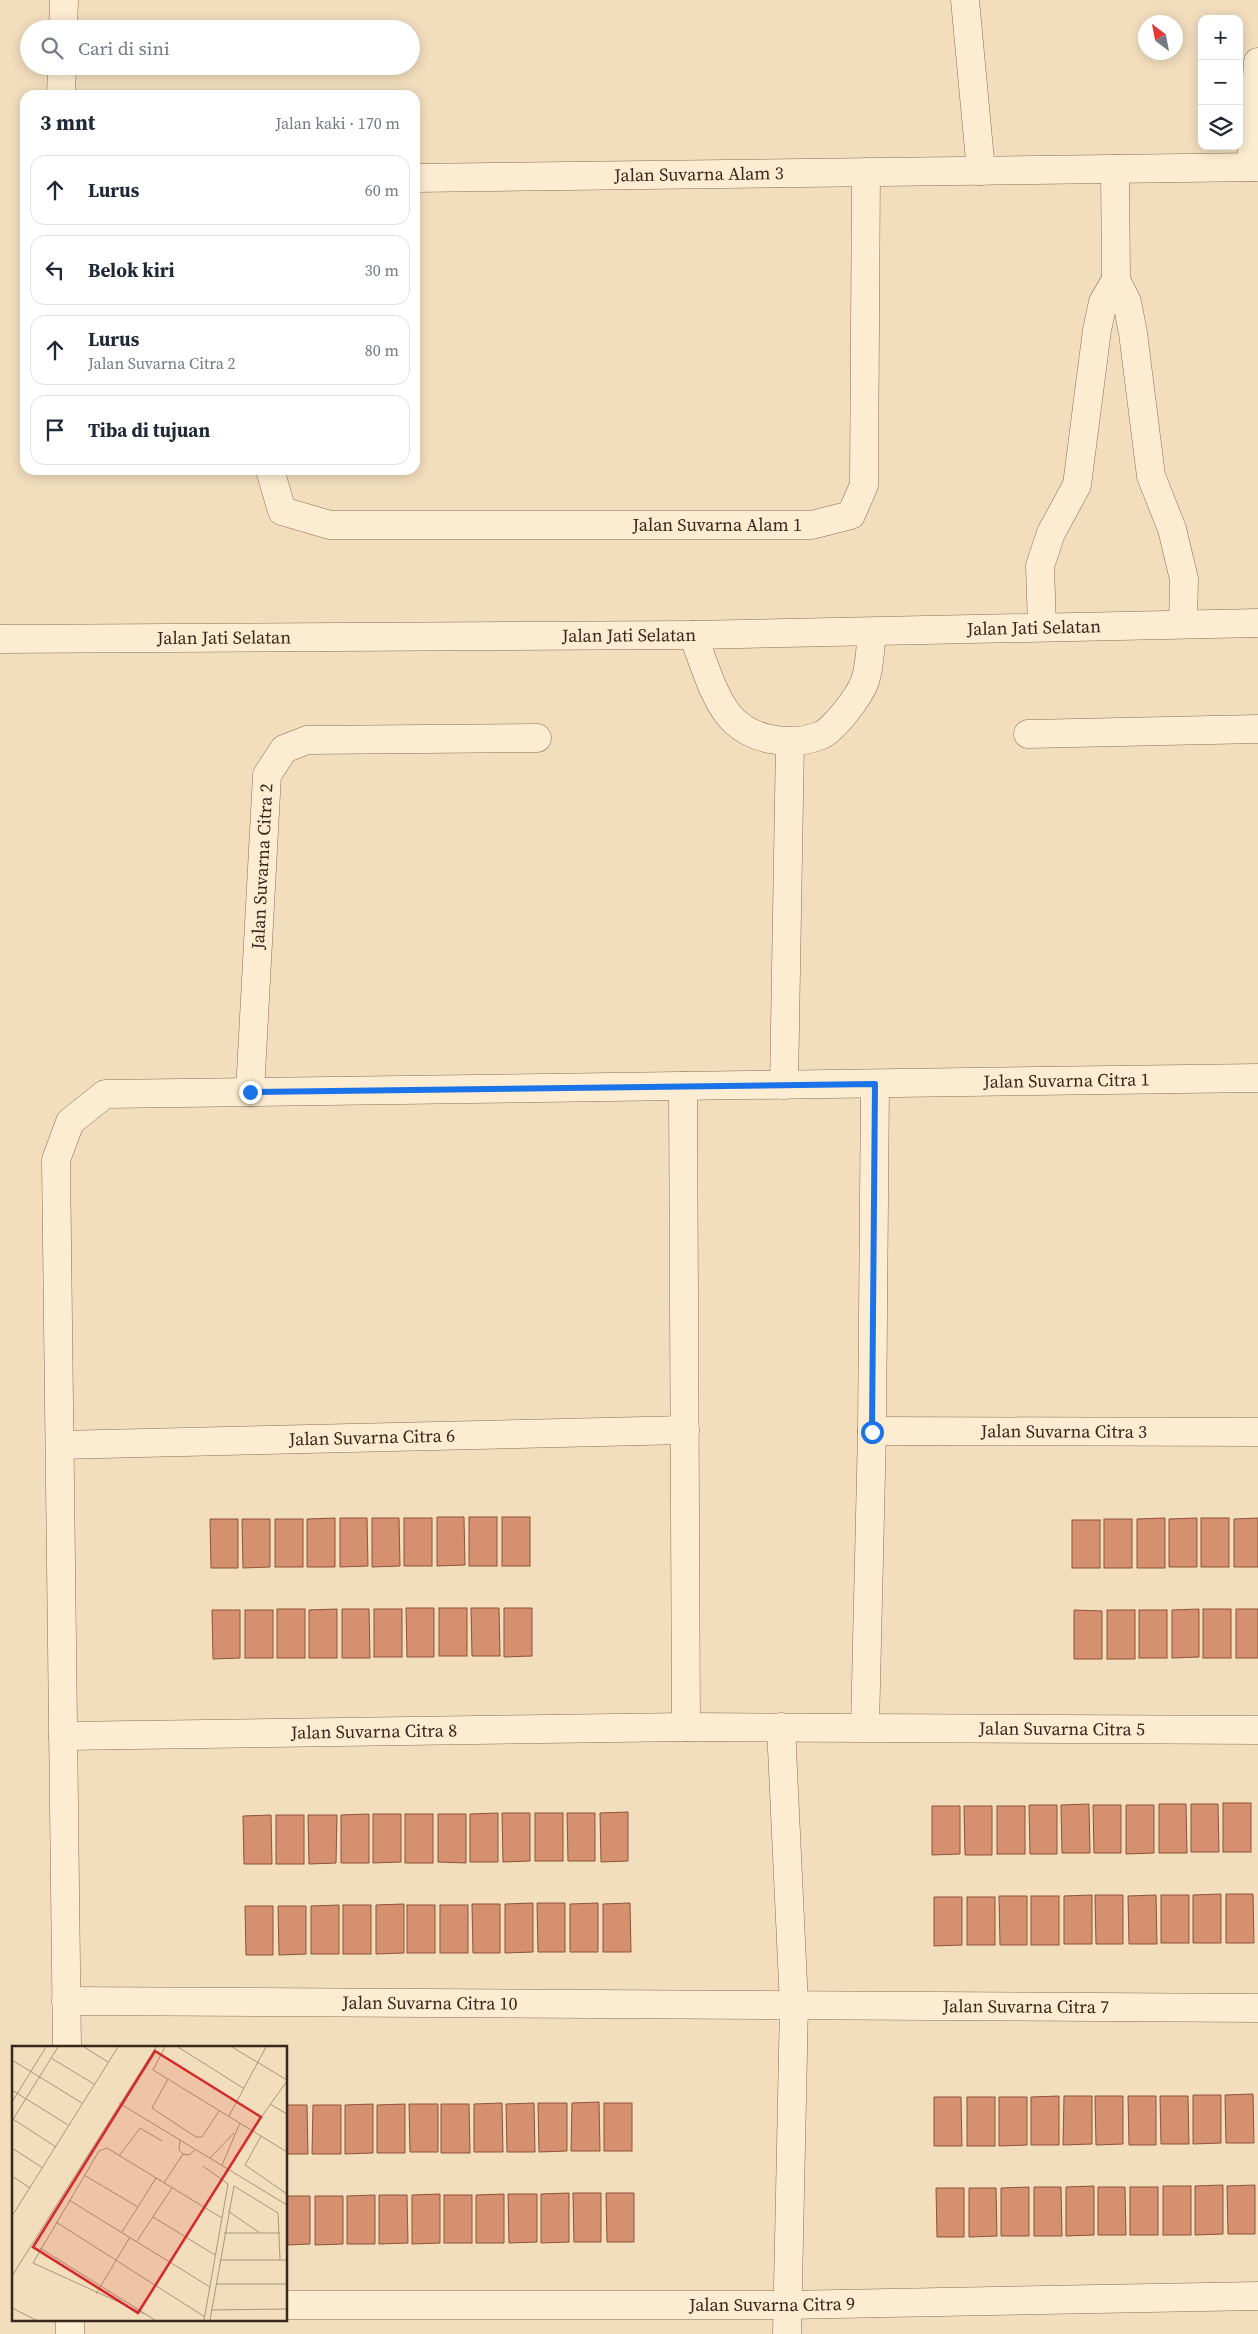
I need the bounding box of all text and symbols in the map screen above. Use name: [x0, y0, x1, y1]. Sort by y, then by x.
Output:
north arrow: [1138, 15, 1183, 60]
map controls: [1198, 15, 1243, 150]
button: +: [1198, 15, 1243, 60]
search box: [20, 20, 420, 75]
icon: search: [38, 34, 66, 62]
text: Cari di sini: [78, 35, 170, 61]
button: −: [1198, 60, 1243, 105]
button: layers: [1198, 105, 1243, 150]
text: 3 mnt: [40, 108, 95, 137]
text: Jalan kaki · 170 m: [275, 112, 400, 134]
street label: Jalan Suvarna Alam 3: [613, 160, 784, 187]
icon: ahead: [41, 176, 69, 204]
text: Lurus: [88, 177, 139, 203]
text: 60 m: [365, 179, 399, 201]
icon: left: [41, 256, 69, 284]
text: Belok kiri: [88, 257, 175, 283]
text: 30 m: [365, 259, 399, 281]
text: Lurus: [88, 326, 139, 352]
icon: ahead: [41, 336, 69, 364]
text: 80 m: [365, 339, 399, 361]
text: Jalan Suvarna Citra 2: [88, 352, 236, 374]
icon: arrive: [41, 416, 69, 444]
text: Tiba di tujuan: [88, 417, 210, 443]
street label: Jalan Suvarna Alam 1: [632, 512, 802, 537]
street label: Jalan Jati Selatan: [966, 613, 1101, 641]
street label: Jalan Jati Selatan: [561, 622, 696, 648]
street label: Jalan Jati Selatan: [156, 624, 291, 650]
street label: Jalan Suvarna Citra 2: [245, 783, 279, 951]
street label: Jalan Suvarna Citra 1: [982, 1067, 1150, 1094]
route end: [239, 1081, 262, 1104]
street label: Jalan Suvarna Citra 3: [980, 1418, 1147, 1444]
route start: [861, 1421, 884, 1444]
street label: Jalan Suvarna Citra 6: [288, 1423, 455, 1452]
street label: Jalan Suvarna Citra 5: [978, 1716, 1145, 1741]
street label: Jalan Suvarna Citra 8: [290, 1717, 457, 1745]
street label: Jalan Suvarna Citra 10: [341, 1990, 518, 2016]
street label: Jalan Suvarna Citra 7: [942, 1993, 1109, 2019]
inset map: [12, 2046, 288, 2322]
street label: Jalan Suvarna Citra 9: [688, 2291, 855, 2317]

